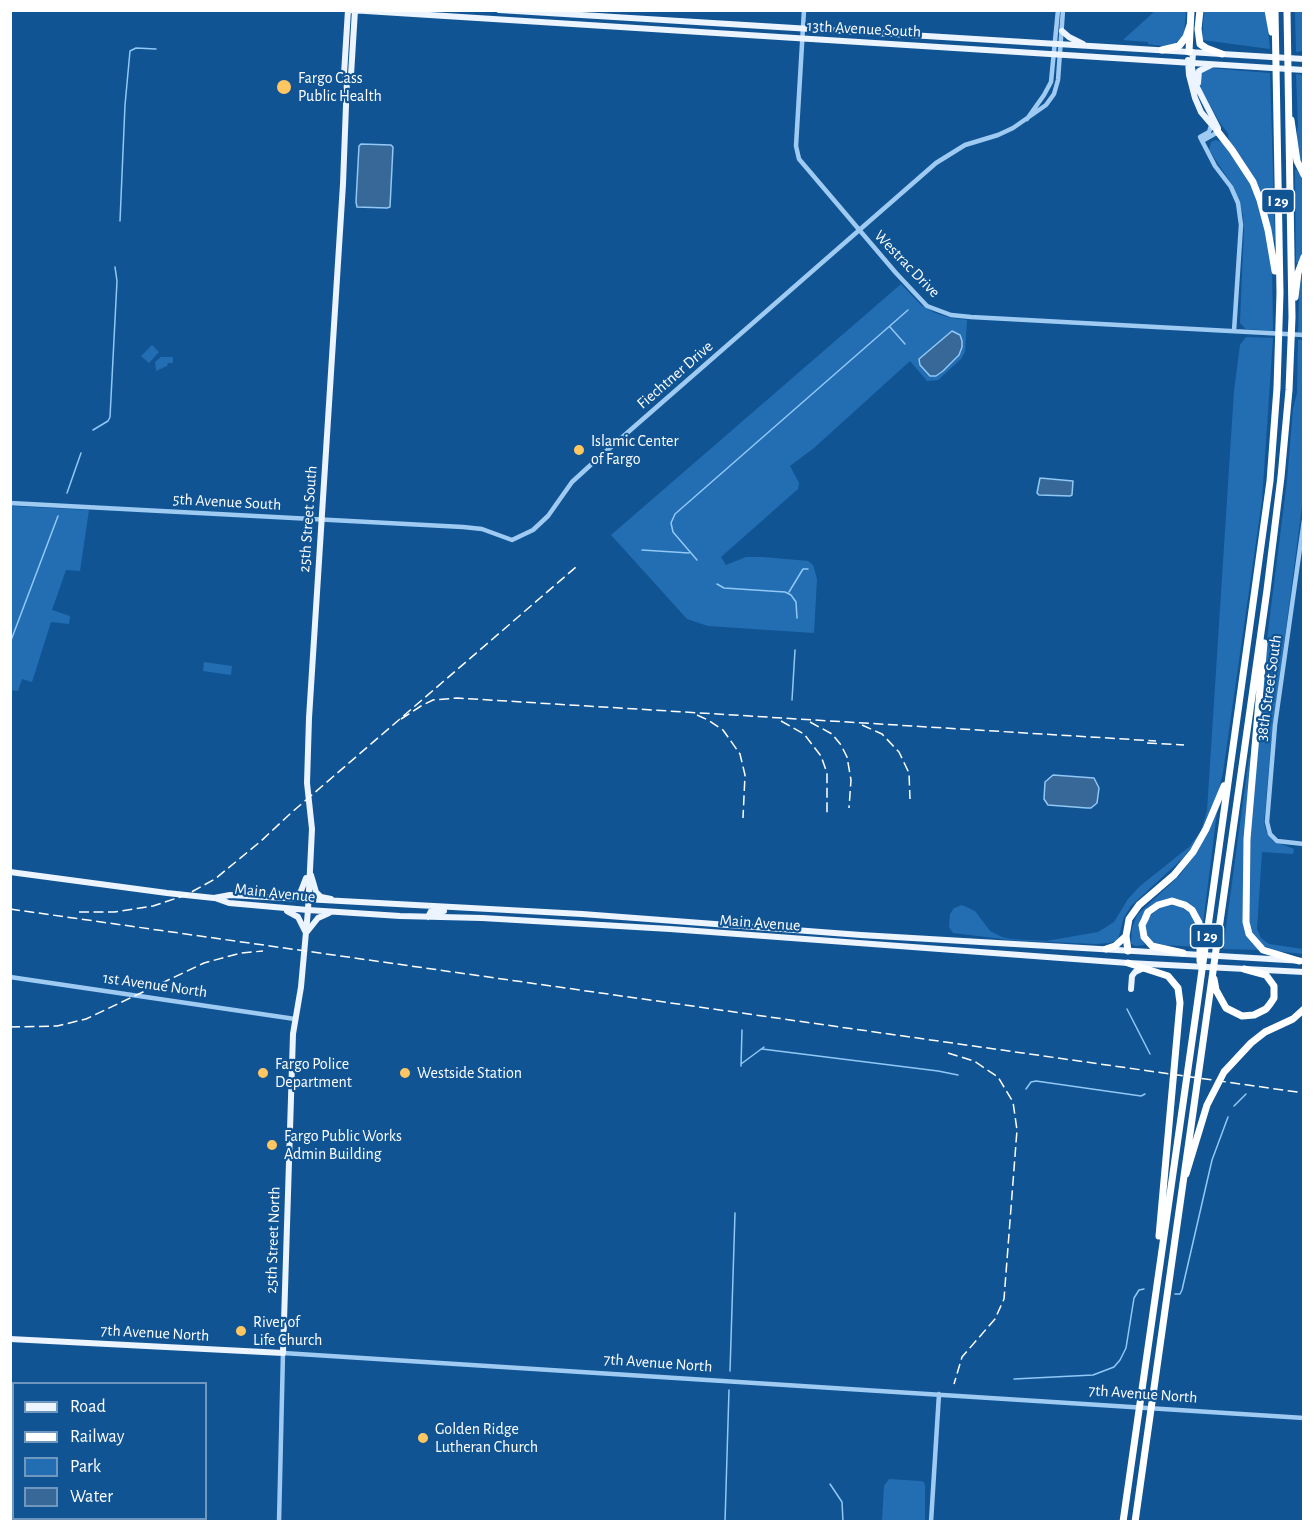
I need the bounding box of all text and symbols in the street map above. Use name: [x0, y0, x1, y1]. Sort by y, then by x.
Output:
street label: 13th Avenue South: [807, 16, 921, 42]
place label: Fargo Cass Public Health: [298, 68, 382, 106]
marker: Fargo Cass Public Health: [275, 78, 293, 96]
road number: I 29: [1262, 189, 1294, 213]
street label: Westrac Drive: [870, 226, 944, 302]
street label: Fiechtner Drive: [633, 337, 717, 413]
place label: Islamic Center of Fargo: [591, 431, 679, 469]
marker: Islamic Center of Fargo: [572, 443, 586, 457]
street label: 25th Street South: [295, 465, 321, 573]
street label: 5th Avenue South: [172, 490, 282, 514]
street label: 38th Street South: [1252, 634, 1286, 742]
street label: Main Avenue: [234, 879, 316, 907]
street label: Main Avenue: [719, 911, 801, 935]
road number: I 29: [1190, 924, 1224, 948]
street label: 1st Avenue North: [102, 968, 208, 1002]
place label: Fargo Police Department: [275, 1054, 352, 1092]
place label: Westside Station: [417, 1063, 522, 1083]
marker: Fargo Police Department: [256, 1066, 270, 1080]
marker: Westside Station: [398, 1066, 412, 1080]
place label: Fargo Public Works Admin Building: [284, 1126, 402, 1164]
marker: Fargo Public Works Admin Building: [265, 1138, 279, 1152]
street label: 25th Street North: [262, 1186, 284, 1294]
place label: River of Life Church: [253, 1312, 322, 1350]
street label: 7th Avenue North: [100, 1321, 210, 1345]
marker: River of Life Church: [234, 1324, 248, 1338]
street label: 7th Avenue North: [603, 1350, 713, 1376]
street label: 7th Avenue North: [1088, 1381, 1198, 1407]
legend: [12, 1382, 207, 1520]
text: Road: [70, 1398, 106, 1416]
place label: Golden Ridge Lutheran Church: [435, 1419, 538, 1457]
text: Railway: [70, 1428, 124, 1446]
marker: Golden Ridge Lutheran Church: [416, 1431, 430, 1445]
text: Park: [70, 1458, 101, 1476]
text: Water: [70, 1488, 113, 1506]

